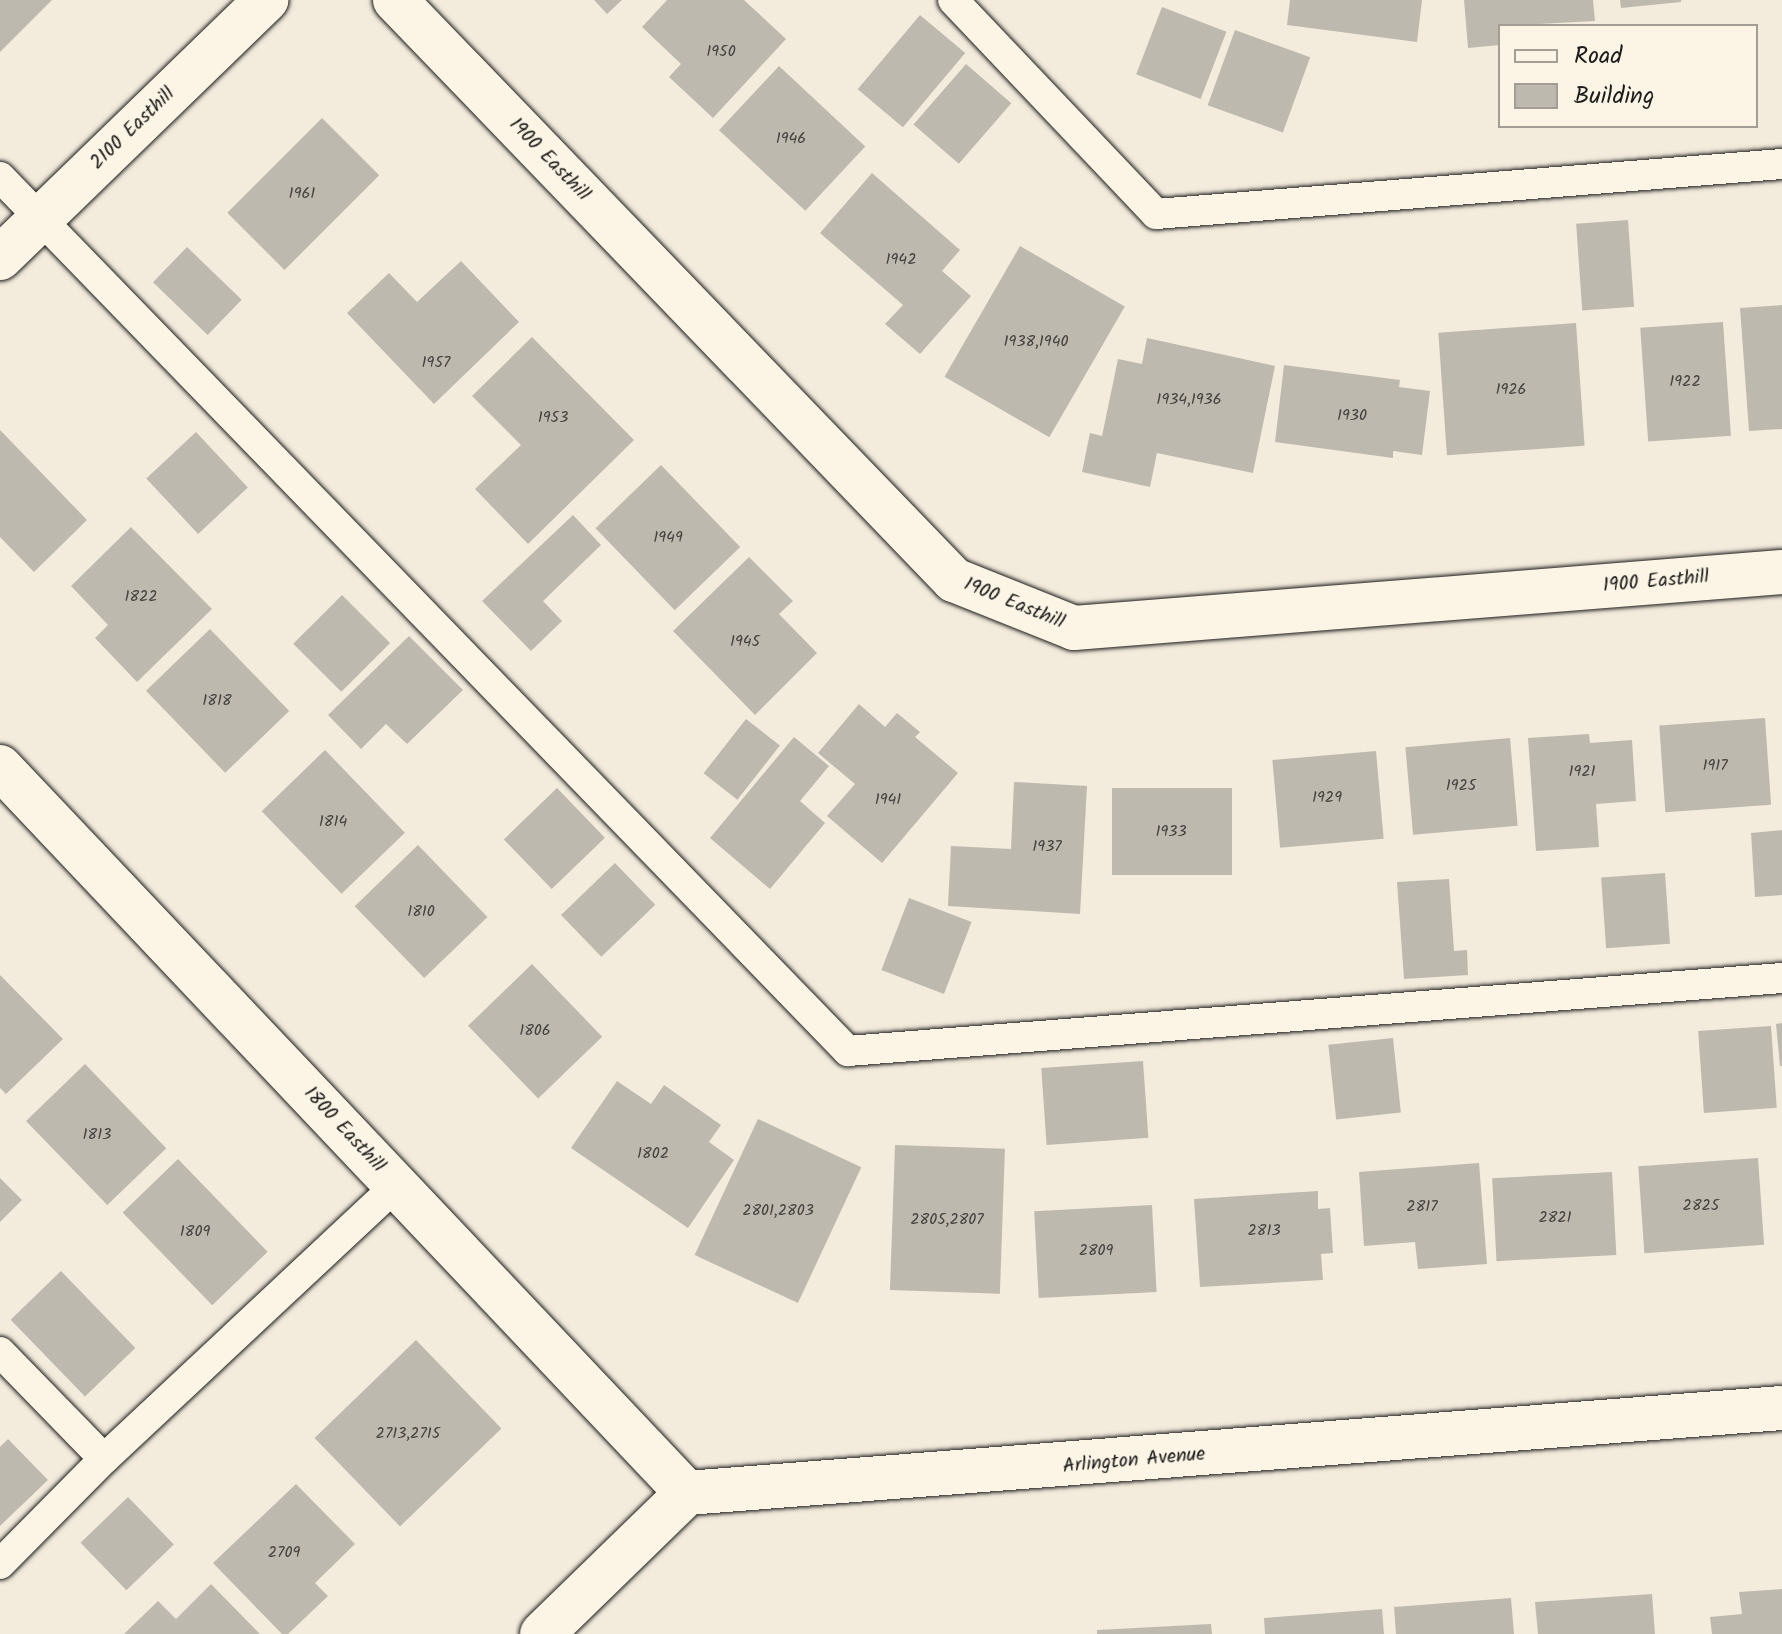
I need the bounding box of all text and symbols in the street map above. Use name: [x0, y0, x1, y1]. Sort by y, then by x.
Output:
legend: [1498, 24, 1758, 128]
text: Road: [1574, 37, 1622, 76]
house number: 1950: [706, 42, 736, 62]
text: Building: [1574, 77, 1654, 116]
street label: 2100 Easthill: [86, 83, 180, 175]
street label: 1900 Easthill: [503, 113, 595, 207]
house number: 1946: [776, 129, 806, 149]
house number: 1961: [289, 184, 315, 204]
house number: 1942: [886, 250, 916, 270]
house number: 1938,1940: [1004, 332, 1068, 352]
house number: 1957: [422, 353, 450, 373]
house number: 1922: [1669, 372, 1701, 392]
house number: 1926: [1495, 380, 1527, 400]
house number: 1934,1936: [1156, 390, 1222, 410]
house number: 1930: [1337, 406, 1367, 426]
house number: 1953: [538, 408, 568, 428]
house number: 1949: [653, 528, 683, 548]
street label: 1900 Easthill: [1602, 565, 1710, 599]
street label: 1900 Easthill: [960, 573, 1068, 635]
house number: 1822: [124, 587, 158, 607]
house number: 1945: [730, 632, 760, 652]
house number: 1818: [202, 691, 232, 711]
house number: 1917: [1702, 756, 1728, 776]
house number: 1921: [1568, 762, 1596, 782]
house number: 1925: [1446, 776, 1476, 796]
house number: 1929: [1312, 788, 1342, 808]
house number: 1941: [875, 790, 901, 810]
house number: 1814: [319, 812, 347, 832]
house number: 1933: [1155, 822, 1187, 842]
house number: 1937: [1032, 837, 1062, 857]
house number: 1810: [407, 902, 435, 922]
house number: 1806: [519, 1021, 551, 1041]
street label: 1800 Easthill: [298, 1082, 390, 1178]
house number: 1813: [83, 1125, 111, 1145]
house number: 1802: [637, 1144, 669, 1164]
house number: 2825: [1683, 1196, 1719, 1216]
house number: 2817: [1406, 1197, 1438, 1217]
house number: 2801,2803: [742, 1201, 814, 1221]
house number: 2821: [1538, 1208, 1572, 1228]
house number: 2805,2807: [910, 1210, 984, 1230]
house number: 2813: [1247, 1221, 1281, 1241]
house number: 1809: [180, 1222, 210, 1242]
house number: 2809: [1079, 1241, 1113, 1261]
house number: 2713,2715: [376, 1424, 440, 1444]
street label: Arlington Avenue: [1062, 1443, 1206, 1479]
house number: 2709: [268, 1543, 300, 1563]

